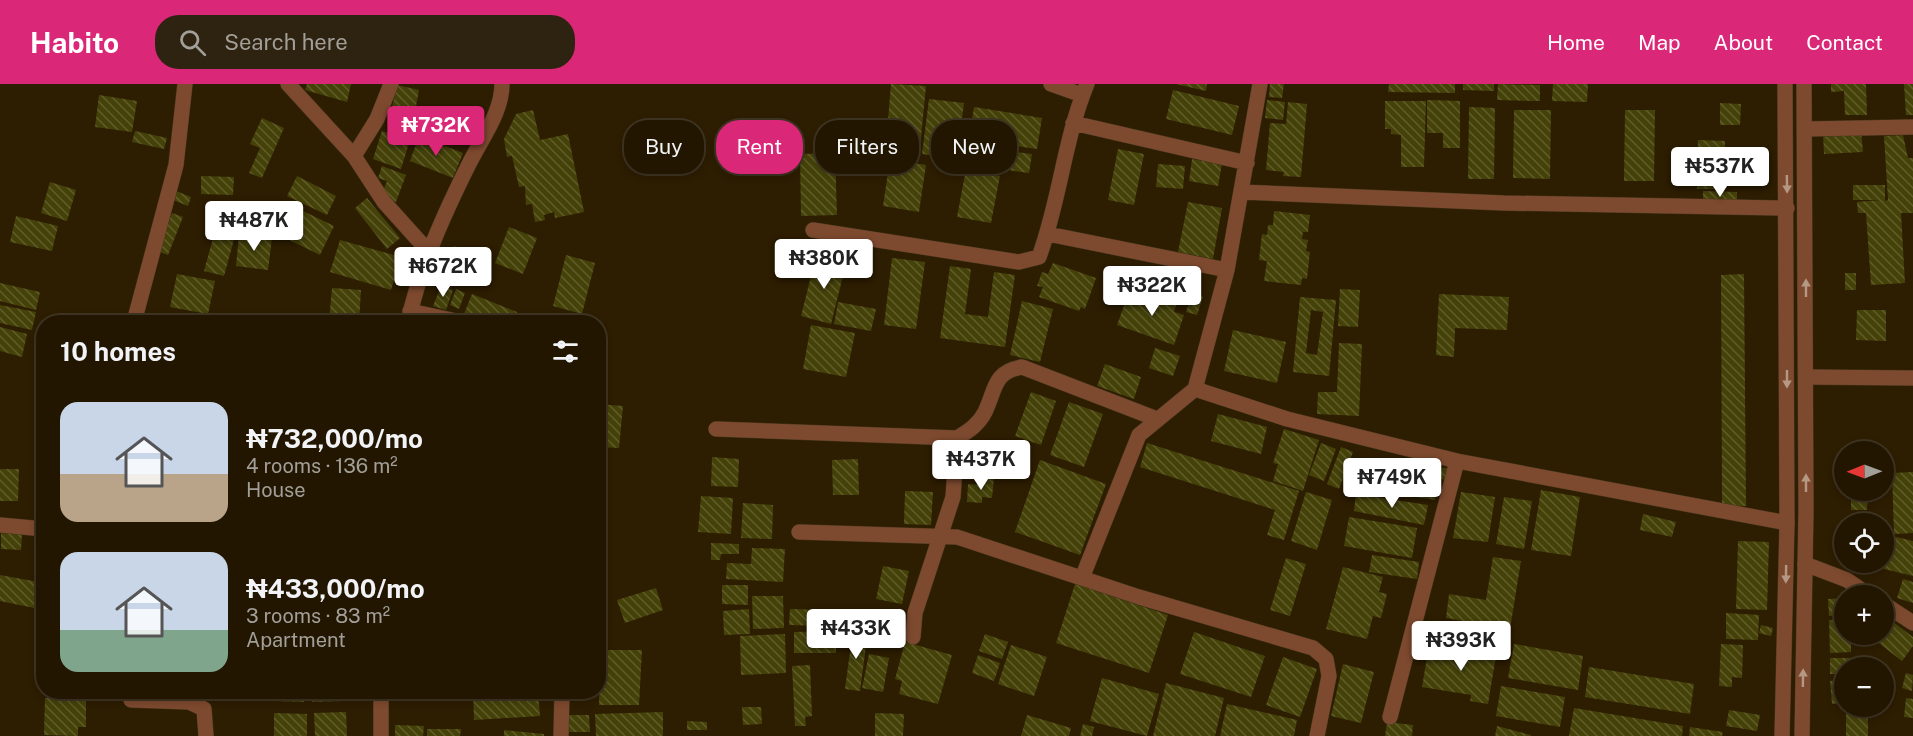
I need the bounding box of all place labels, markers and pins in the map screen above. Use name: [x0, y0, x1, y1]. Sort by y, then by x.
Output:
pin: ₦732K: [394, 106, 478, 157]
pin: ₦537K: [1678, 147, 1762, 198]
pin: ₦487K: [212, 201, 296, 252]
pin: ₦380K: [782, 239, 866, 290]
pin: ₦672K: [401, 247, 485, 298]
pin: ₦322K: [1110, 266, 1194, 317]
pin: ₦437K: [939, 440, 1023, 491]
pin: ₦749K: [1350, 458, 1434, 509]
pin: ₦433K: [814, 609, 898, 660]
pin: ₦393K: [1419, 621, 1503, 672]

